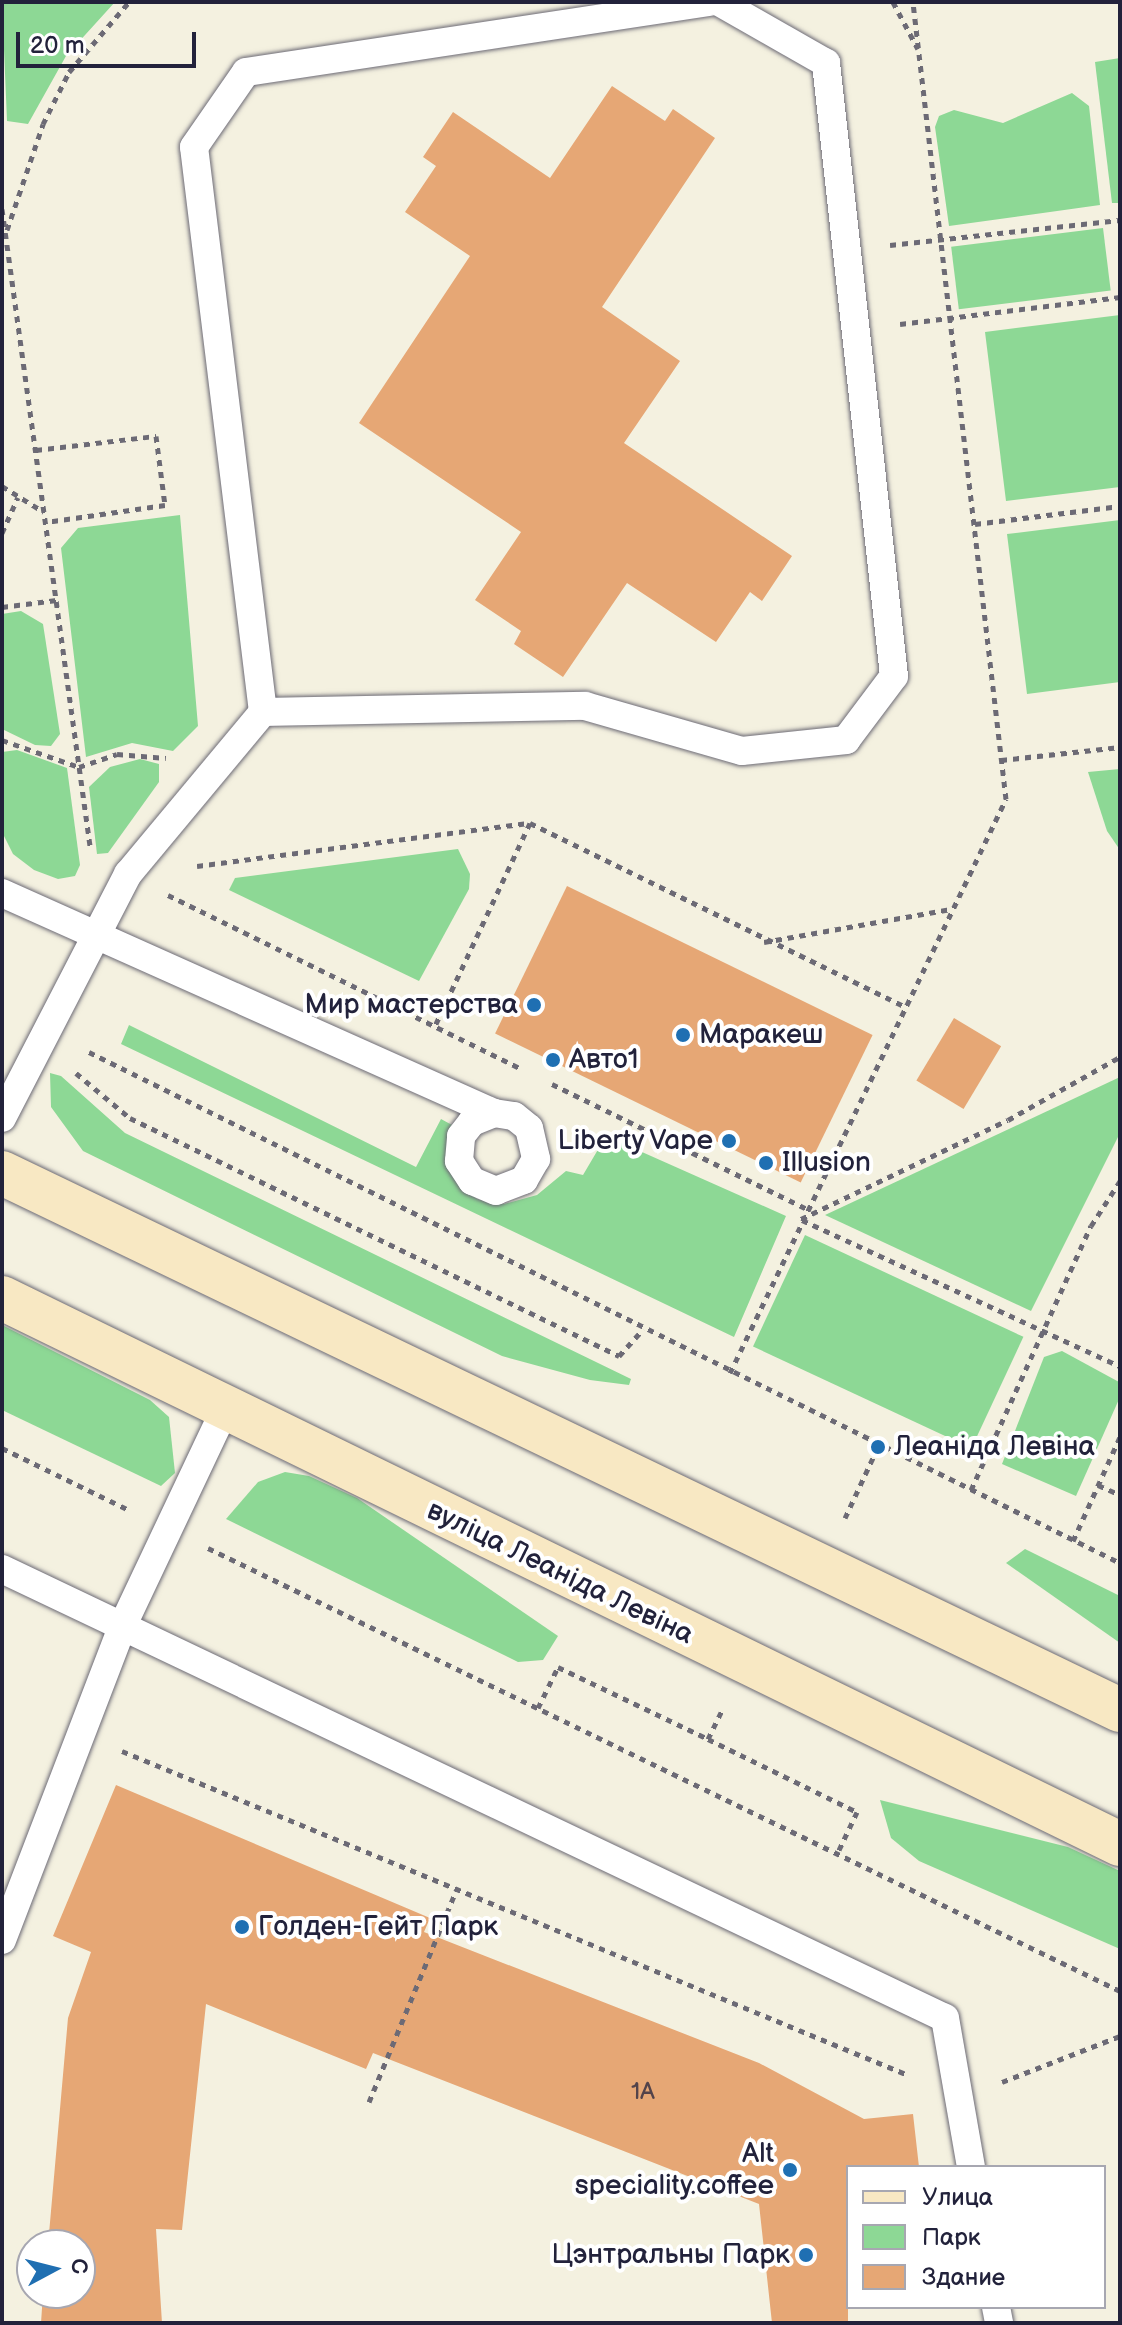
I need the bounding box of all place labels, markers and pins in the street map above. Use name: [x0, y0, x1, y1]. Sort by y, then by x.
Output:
place label: Мир мастерства: [305, 988, 518, 1022]
marker: Мир мастерства: [525, 996, 543, 1014]
place label: Маракеш: [699, 1018, 823, 1052]
marker: Маракеш: [674, 1026, 692, 1044]
place label: Авто1: [569, 1043, 639, 1077]
marker: Авто1: [544, 1051, 562, 1069]
place label: Liberty Vape: [555, 1124, 713, 1158]
marker: Liberty Vape: [720, 1132, 738, 1150]
place label: Illusion: [782, 1146, 871, 1180]
marker: Illusion: [757, 1154, 775, 1172]
place label: Леаніда Левіна: [894, 1430, 1095, 1464]
marker: Леаніда Левіна: [869, 1438, 887, 1456]
place label: Голден-Гейт Парк: [258, 1910, 498, 1944]
marker: Голден-Гейт Парк: [233, 1918, 251, 1936]
place label: Alt speciality.coffee: [575, 2137, 774, 2203]
marker: Alt speciality.coffee: [781, 2161, 799, 2179]
place label: Цэнтральны Парк: [551, 2238, 790, 2272]
marker: Цэнтральны Парк: [797, 2246, 815, 2264]

